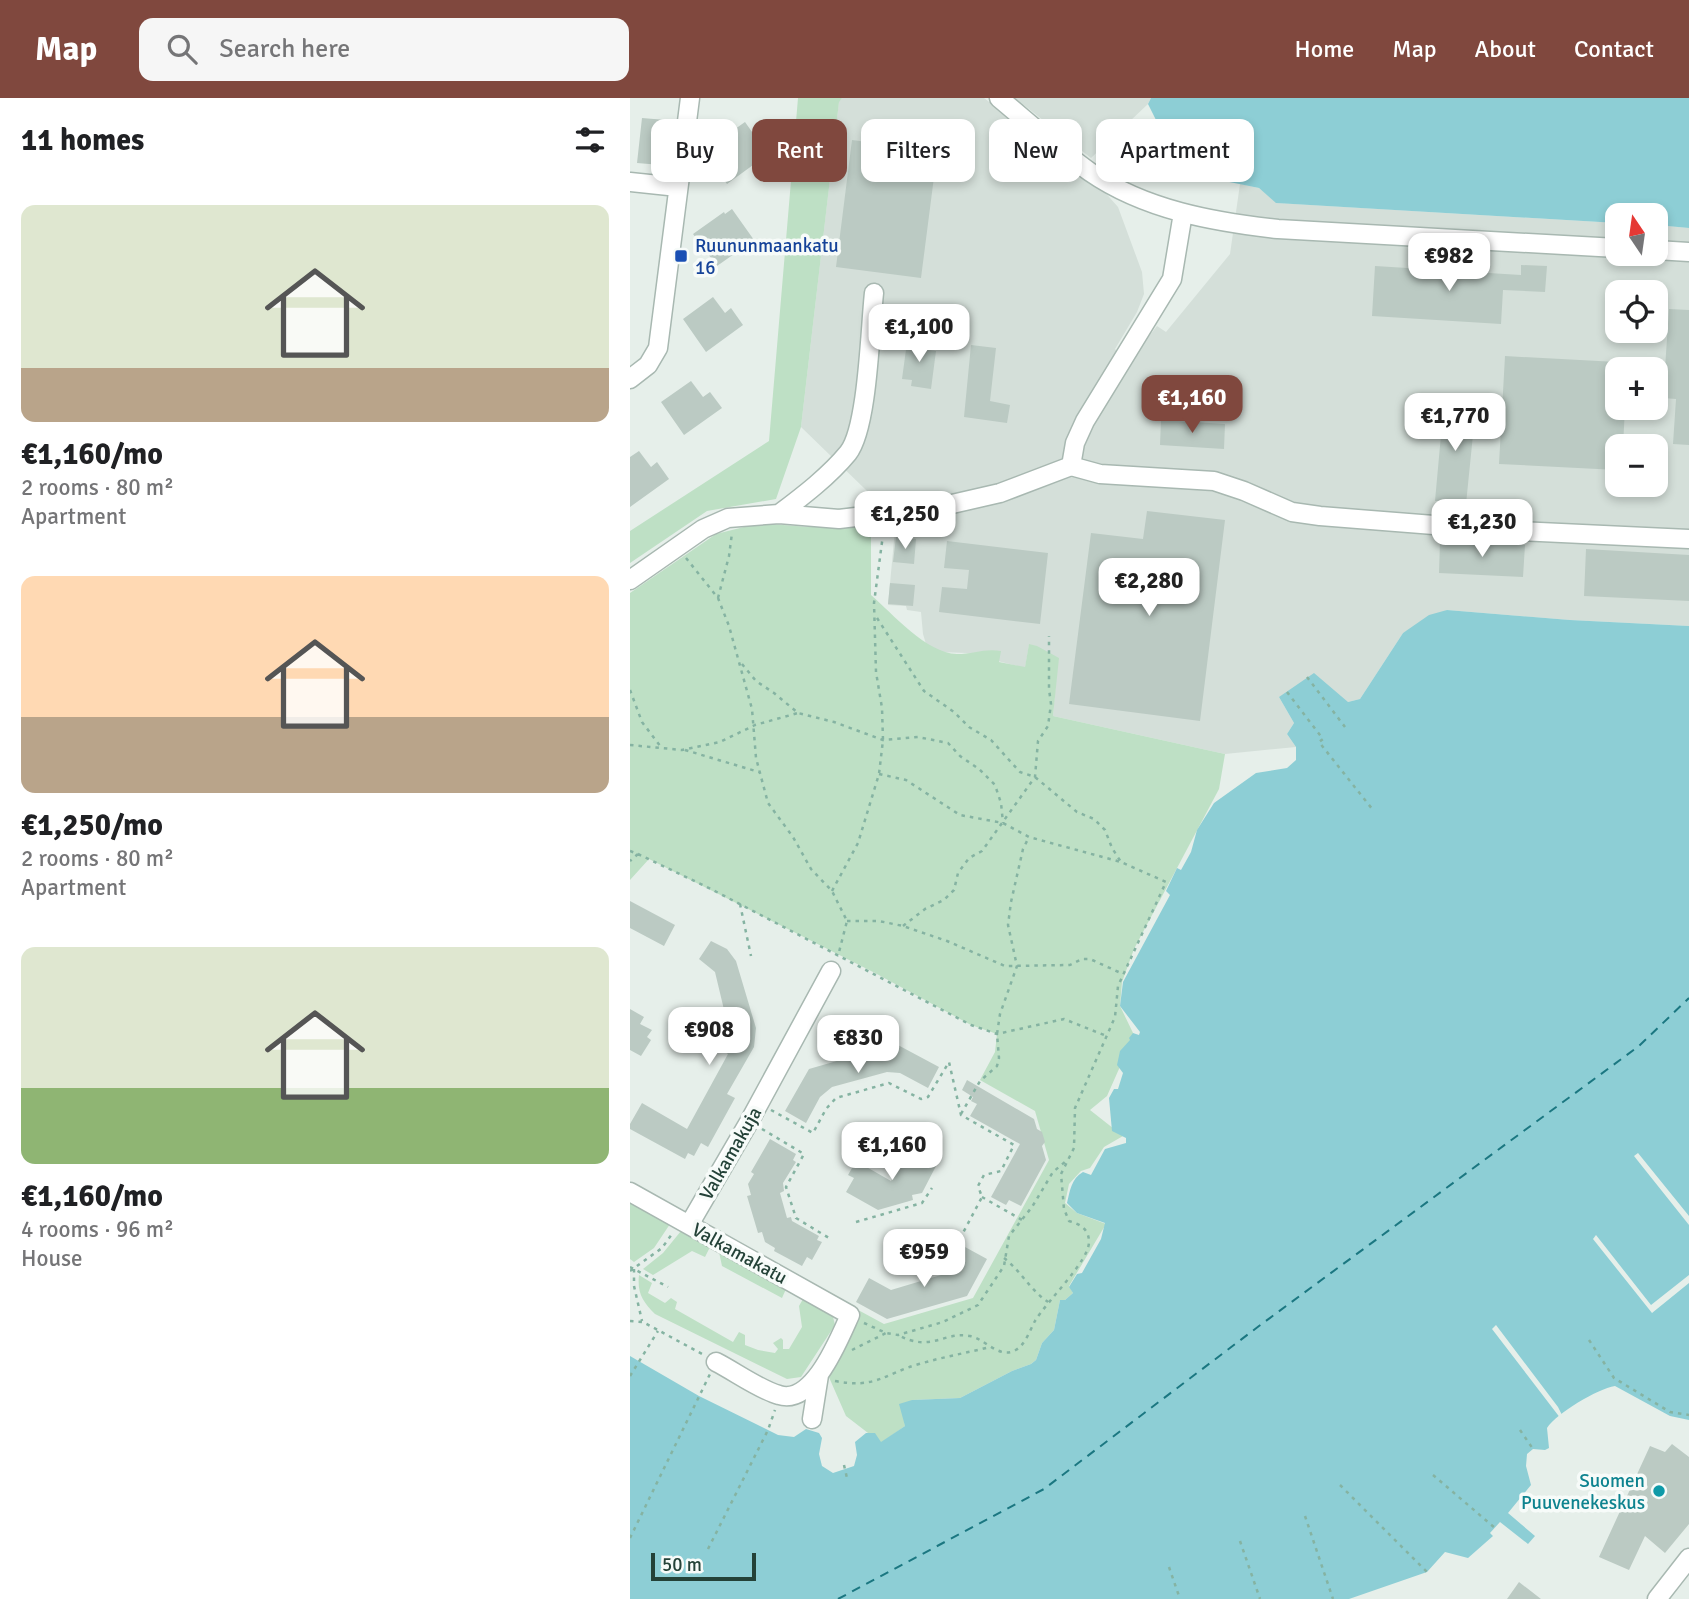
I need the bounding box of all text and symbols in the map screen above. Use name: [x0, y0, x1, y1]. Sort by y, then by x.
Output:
search box: [139, 18, 629, 81]
text: Map: [35, 29, 97, 70]
icon: search: [163, 30, 201, 68]
text: Search here: [219, 33, 350, 65]
text: Home: [1294, 34, 1354, 64]
text: Map: [1392, 34, 1437, 64]
text: About: [1475, 34, 1536, 64]
text: Contact: [1574, 34, 1654, 64]
chip: Buy: [651, 119, 738, 182]
chip: Rent: [752, 119, 847, 182]
chip: Filters: [861, 119, 975, 182]
chip: New: [989, 119, 1082, 182]
chip: Apartment: [1096, 119, 1254, 182]
icon: filters: [571, 121, 609, 159]
text: 11 homes: [21, 122, 144, 159]
north arrow: [1605, 203, 1668, 266]
map controls: [1605, 203, 1668, 497]
place label: Ruununmaankatu 16: [695, 234, 839, 280]
pin: €982: [1408, 234, 1490, 293]
text: €982: [1424, 241, 1474, 270]
marker: Ruununmaankatu 16: [673, 248, 689, 264]
icon: home: [252, 250, 378, 376]
button: locate: [1605, 280, 1668, 343]
pin: €1,100: [862, 304, 976, 364]
text: €1,100: [885, 312, 953, 341]
button: +: [1605, 357, 1668, 420]
pin: €1,160: [1135, 376, 1249, 435]
text: €1,160: [1158, 383, 1226, 412]
pin: €1,770: [1398, 394, 1512, 453]
text: €1,770: [1421, 401, 1489, 430]
button: −: [1605, 434, 1668, 497]
text: €1,160/mo: [21, 436, 163, 473]
text: 2 rooms · 80 m²: [21, 473, 174, 502]
pin: €1,250: [848, 491, 962, 551]
text: €1,250: [871, 499, 939, 528]
pin: €1,230: [1425, 500, 1539, 559]
text: Apartment: [21, 502, 126, 531]
text: €1,230: [1448, 507, 1516, 536]
pin: €2,280: [1092, 559, 1206, 618]
text: €2,280: [1115, 566, 1183, 595]
icon: home: [252, 621, 378, 747]
text: €1,250/mo: [21, 807, 163, 844]
text: 2 rooms · 80 m²: [21, 844, 174, 873]
text: Apartment: [21, 873, 126, 902]
icon: home: [252, 992, 378, 1118]
pin: €908: [668, 1007, 750, 1067]
text: €908: [684, 1015, 734, 1044]
pin: €830: [817, 1016, 899, 1075]
text: €830: [833, 1023, 883, 1052]
street label: Valkamakuja: [695, 1103, 767, 1204]
pin: €1,160: [835, 1122, 949, 1182]
text: €1,160: [858, 1130, 926, 1159]
text: €1,160/mo: [21, 1178, 163, 1215]
text: 4 rooms · 96 m²: [21, 1215, 174, 1244]
street label: Valkamakatu: [688, 1218, 791, 1290]
pin: €959: [883, 1230, 965, 1289]
text: €959: [899, 1237, 949, 1266]
text: House: [21, 1244, 83, 1273]
place label: Suomen Puuvenekeskus: [1521, 1469, 1645, 1515]
marker: Suomen Puuvenekeskus: [1651, 1483, 1667, 1499]
scale bar: [651, 1550, 756, 1582]
text: 50 m: [662, 1553, 702, 1577]

